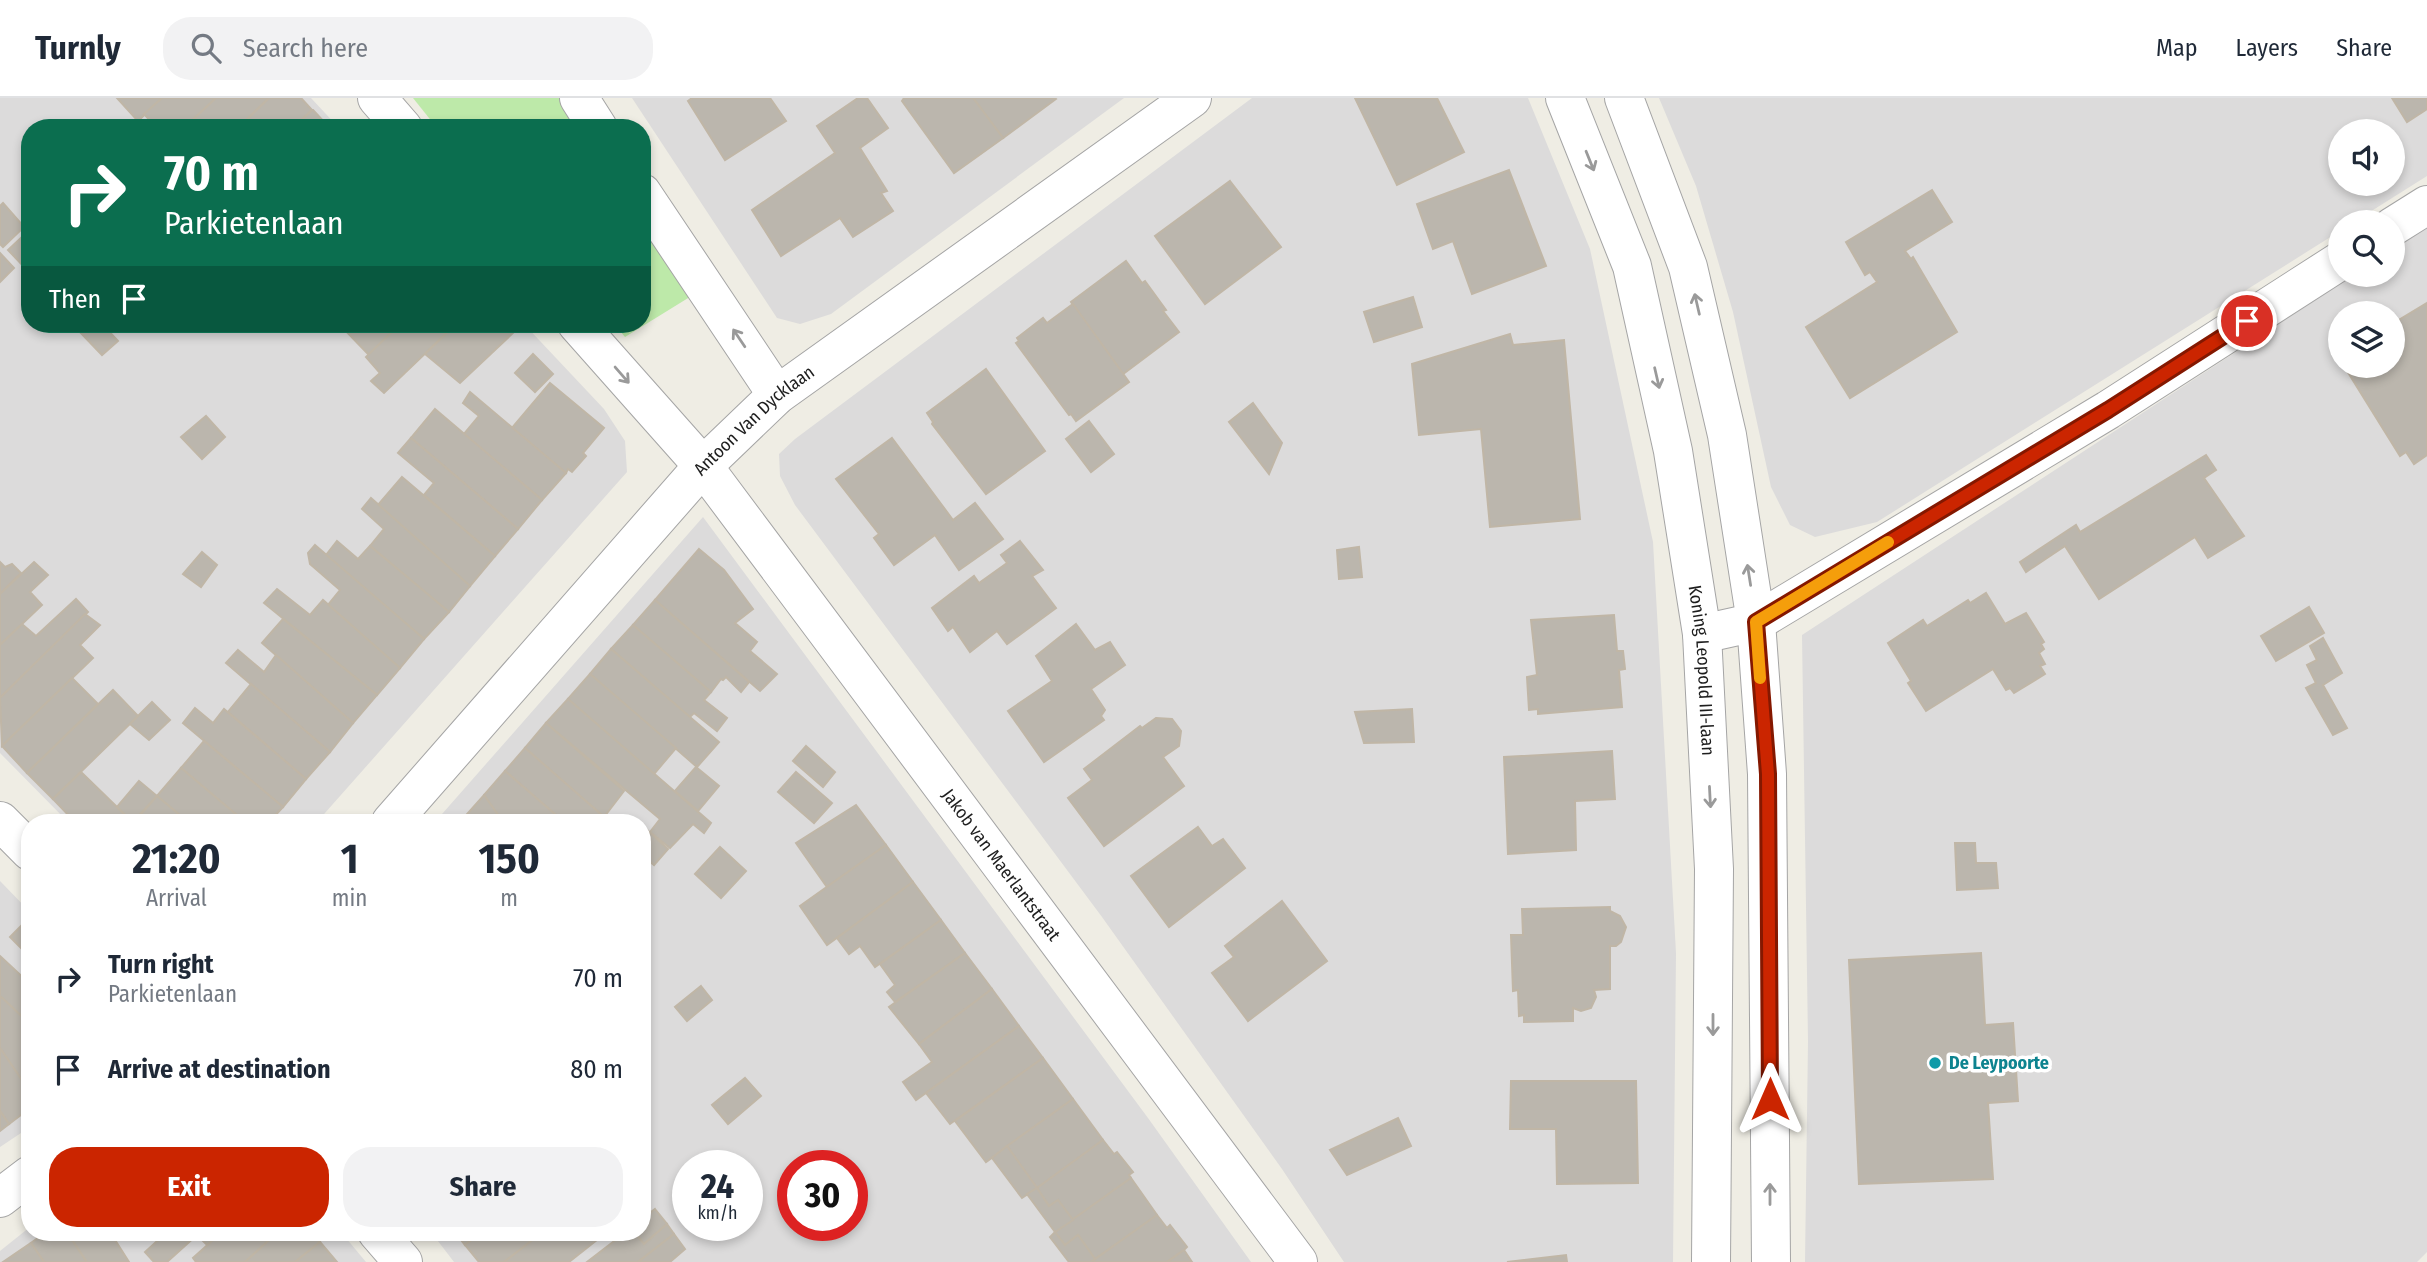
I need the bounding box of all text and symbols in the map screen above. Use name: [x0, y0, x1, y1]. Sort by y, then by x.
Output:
search box: [163, 17, 653, 80]
text: Turnly: [35, 28, 121, 68]
icon: search: [187, 29, 225, 67]
text: Search here: [243, 33, 368, 64]
text: Map: [2156, 34, 2198, 62]
text: Layers: [2236, 34, 2298, 62]
text: Share: [2336, 34, 2392, 62]
map controls: [2328, 119, 2405, 378]
button: sound: [2328, 119, 2405, 196]
text: 70 m: [164, 144, 259, 203]
icon: right: [49, 147, 140, 238]
one-way arrow: [1585, 150, 1598, 172]
text: Parkietenlaan: [164, 204, 344, 242]
button: search: [2328, 210, 2405, 287]
icon: arrive: [115, 280, 153, 318]
text: Then: [49, 284, 101, 315]
pin: [2217, 291, 2277, 351]
one-way arrow: [1690, 293, 1703, 316]
button: layers: [2328, 301, 2405, 378]
icon: arrive: [2228, 302, 2266, 340]
one-way arrow: [732, 329, 746, 349]
street label: Antoon Van Dycklaan: [689, 361, 819, 480]
one-way arrow: [614, 366, 630, 384]
one-way arrow: [1651, 366, 1664, 389]
one-way arrow: [1742, 564, 1755, 587]
street label: Koning Leopold III-laan: [1683, 584, 1719, 756]
street label: Jakob van Maerlantstraat: [937, 785, 1065, 945]
one-way arrow: [1704, 785, 1717, 808]
text: 21:20: [132, 834, 221, 884]
text: 1: [341, 834, 358, 884]
text: 150: [479, 834, 540, 884]
text: Arrival: [146, 884, 207, 912]
text: min: [332, 884, 367, 912]
text: m: [500, 884, 518, 912]
text: Turn right: [108, 949, 214, 980]
icon: right: [49, 960, 87, 998]
text: 70 m: [573, 963, 623, 994]
text: Parkietenlaan: [108, 980, 237, 1008]
one-way arrow: [1706, 1013, 1720, 1036]
icon: arrive: [49, 1051, 87, 1089]
place label: De Leypoorte: [1949, 1052, 2049, 1074]
text: Arrive at destination: [108, 1054, 331, 1085]
text: 80 m: [570, 1054, 623, 1085]
marker: De Leypoorte: [1927, 1055, 1943, 1071]
position arrow: [1733, 1062, 1807, 1136]
button: Exit: [49, 1147, 329, 1227]
button: Share: [343, 1147, 623, 1227]
speed limit sign: 30: [777, 1150, 868, 1241]
text: 24: [701, 1165, 734, 1207]
one-way arrow: [1763, 1183, 1777, 1206]
text: km/h: [697, 1202, 738, 1224]

